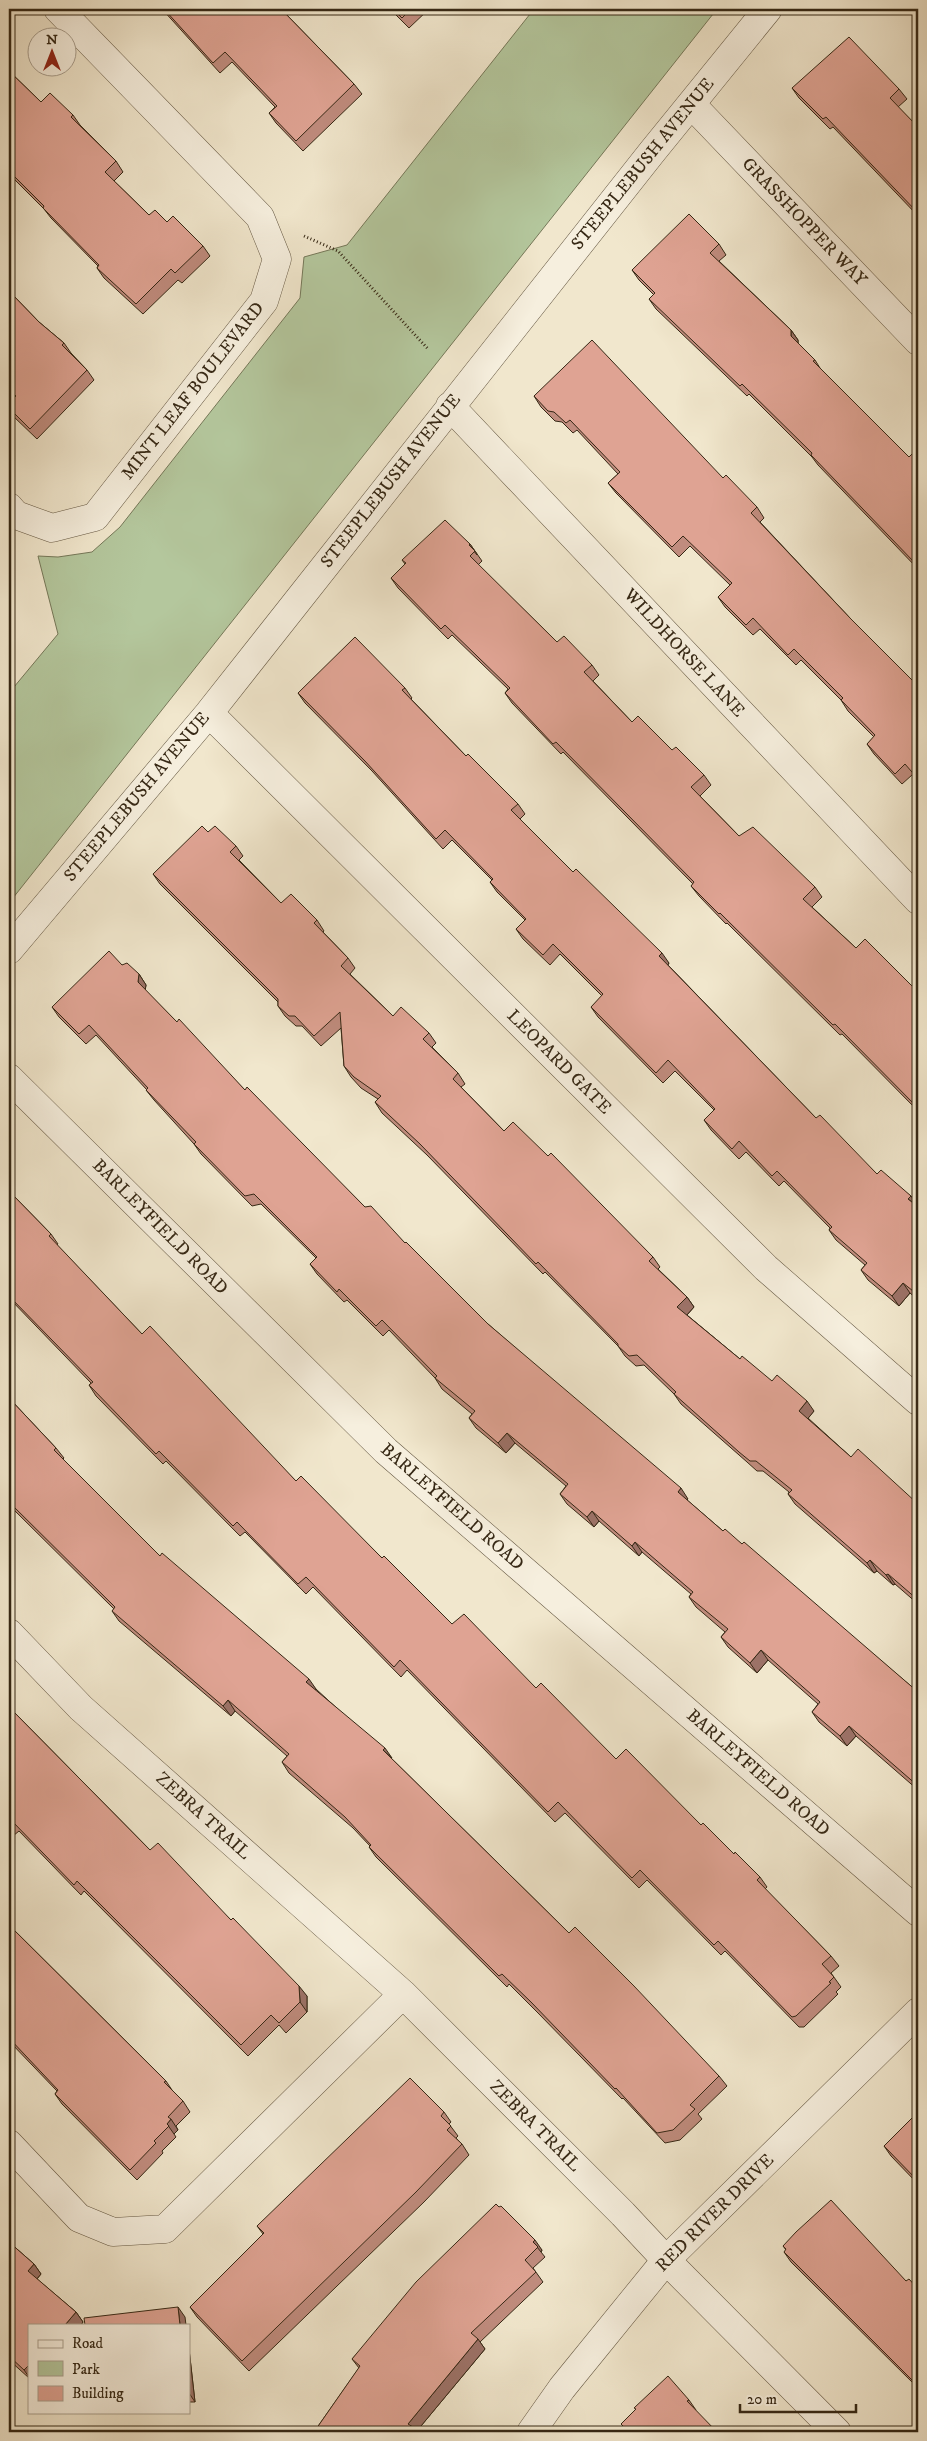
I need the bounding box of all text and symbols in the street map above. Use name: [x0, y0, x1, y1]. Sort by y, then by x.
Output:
north arrow: [28, 28, 78, 78]
text: N: [46, 31, 58, 49]
street label: STEEPLEBUSH AVENUE: [567, 73, 719, 254]
street label: GRASSHOPPER WAY: [737, 153, 871, 291]
street label: MINT LEAF BOULEVARD: [117, 298, 269, 484]
street label: STEEPLEBUSH AVENUE: [316, 389, 466, 572]
street label: WILDHORSE LANE: [618, 583, 749, 722]
street label: STEEPLEBUSH AVENUE: [60, 707, 215, 886]
street label: LEOPARD GATE: [502, 1005, 616, 1119]
street label: BARLEYFIELD ROAD: [88, 1155, 232, 1299]
street label: BARLEYFIELD ROAD: [376, 1439, 528, 1575]
street label: BARLEYFIELD ROAD: [682, 1705, 834, 1841]
street label: ZEBRA TRAIL: [151, 1768, 255, 1864]
street label: ZEBRA TRAIL: [485, 2076, 585, 2176]
street label: RED RIVER DRIVE: [651, 2149, 779, 2277]
legend: [28, 2324, 190, 2414]
text: Road: [72, 2334, 104, 2353]
text: Park: [72, 2360, 101, 2379]
scale bar: [740, 2381, 856, 2413]
text: Building: [72, 2384, 124, 2403]
text: 20 m: [747, 2390, 777, 2409]

